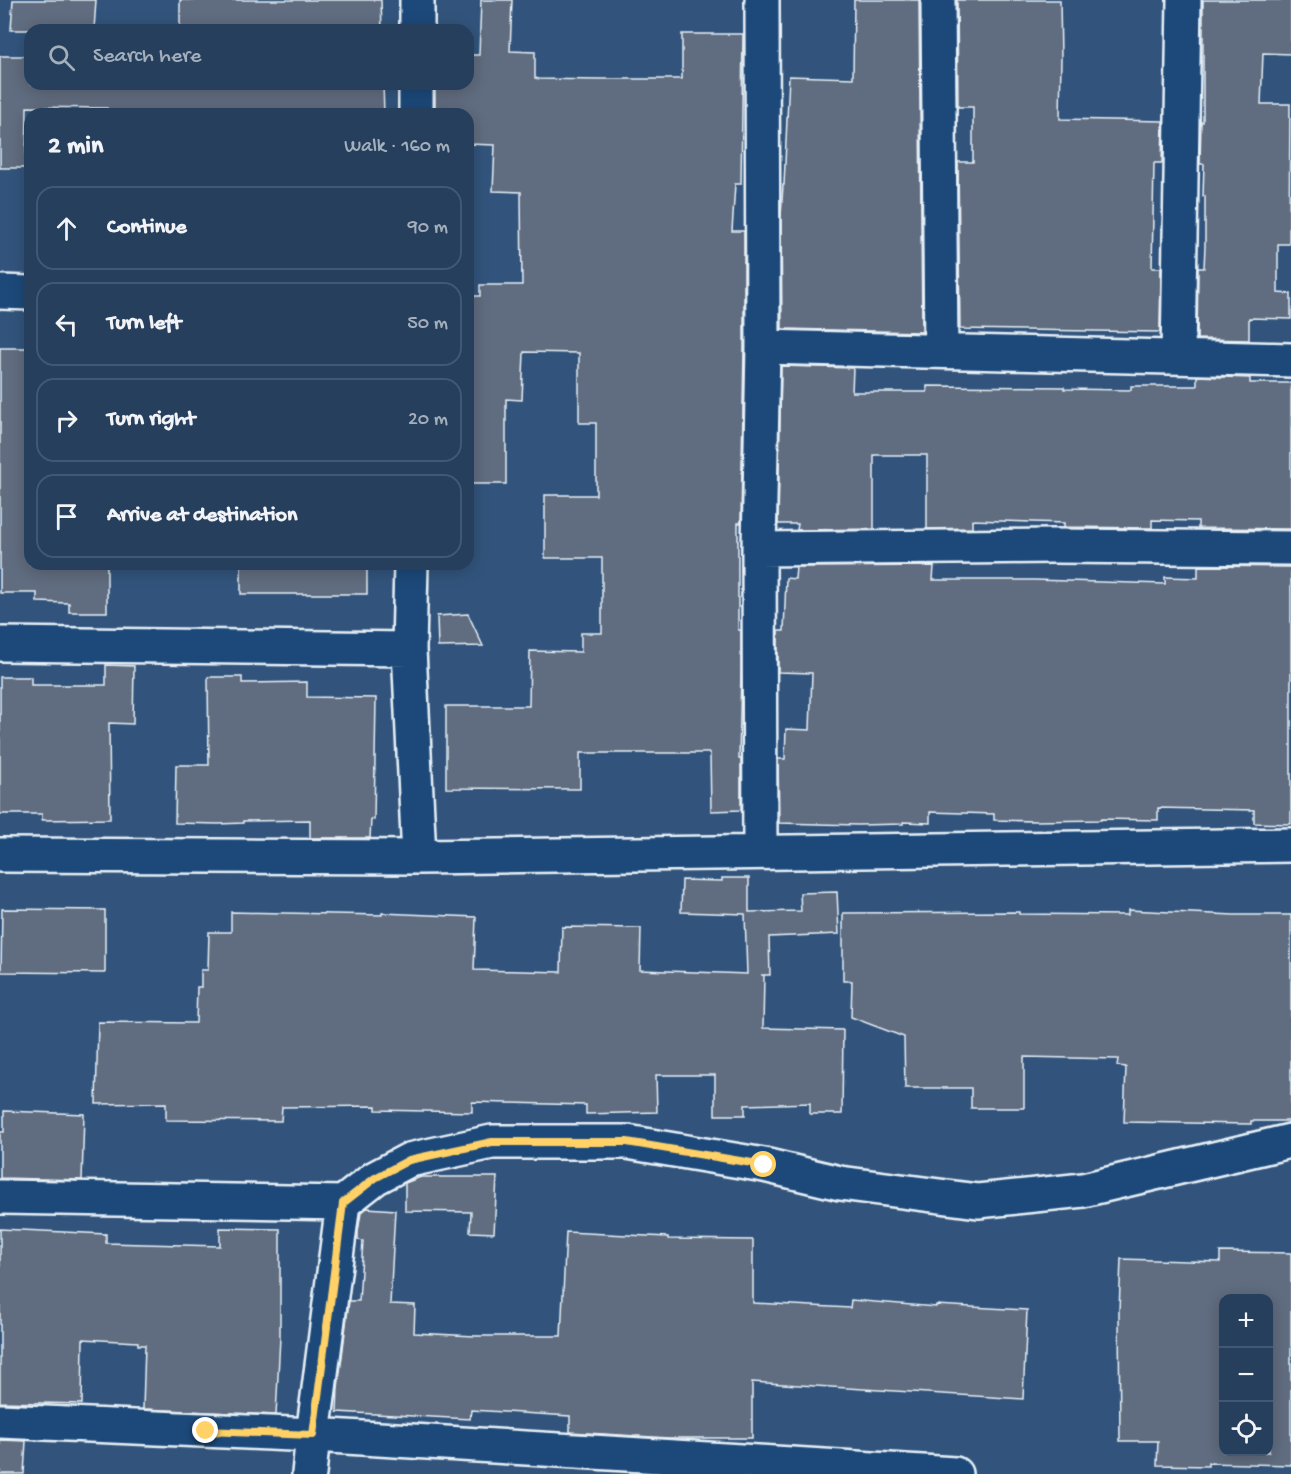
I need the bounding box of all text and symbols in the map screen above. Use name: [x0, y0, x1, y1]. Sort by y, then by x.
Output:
search box: [24, 24, 474, 90]
icon: search: [45, 41, 78, 74]
text: Search here: [93, 44, 201, 70]
text: 2 min: [48, 132, 103, 163]
text: Walk · 160 m: [344, 136, 450, 159]
icon: ahead: [50, 212, 83, 245]
text: Continue: [107, 215, 187, 241]
text: 90 m: [408, 217, 448, 240]
icon: left: [50, 308, 83, 341]
text: Turn left: [107, 311, 181, 337]
text: 50 m: [407, 313, 448, 336]
icon: right: [50, 404, 83, 437]
text: Turn right: [107, 407, 195, 433]
text: 20 m: [408, 409, 448, 432]
icon: arrive: [50, 500, 83, 533]
text: Arrive at destination: [107, 503, 297, 529]
route start: [750, 1151, 776, 1177]
map controls: [1219, 1294, 1273, 1456]
button: +: [1219, 1294, 1273, 1348]
button: −: [1219, 1348, 1273, 1402]
button: locate: [1219, 1402, 1273, 1456]
route end: [192, 1417, 218, 1443]

